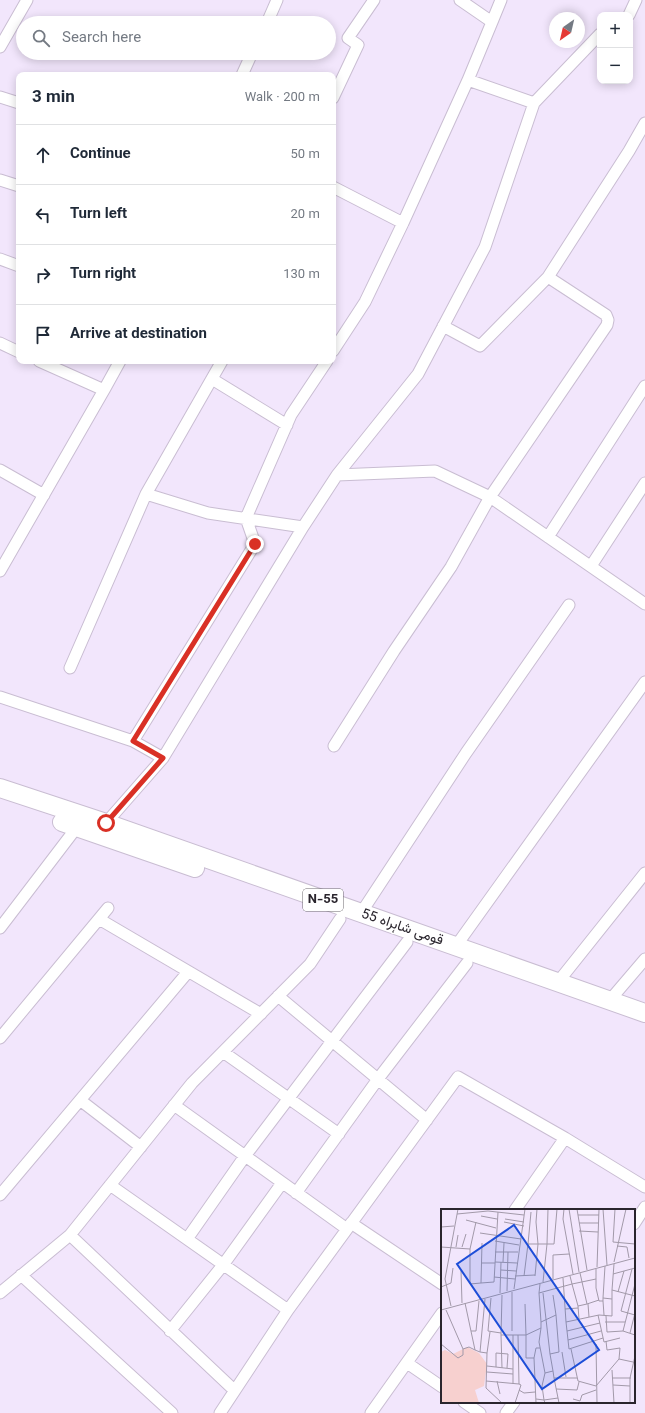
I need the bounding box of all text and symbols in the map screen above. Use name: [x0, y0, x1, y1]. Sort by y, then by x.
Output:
north arrow: [549, 12, 585, 48]
map controls: [597, 12, 633, 84]
button: +: [597, 12, 633, 48]
search box: [16, 16, 336, 60]
icon: search: [30, 27, 52, 49]
text: Search here: [62, 27, 141, 50]
button: −: [597, 48, 633, 84]
text: 3 min: [32, 85, 75, 111]
text: Walk · 200 m: [245, 88, 320, 108]
text: Continue: [70, 143, 131, 166]
icon: ahead: [32, 144, 54, 166]
text: 50 m: [290, 145, 320, 165]
text: Turn left: [70, 203, 127, 226]
icon: left: [32, 204, 54, 226]
text: 20 m: [290, 205, 320, 225]
text: Turn right: [70, 263, 136, 286]
icon: right: [32, 264, 54, 286]
text: 130 m: [283, 265, 320, 285]
text: Arrive at destination: [70, 323, 207, 346]
icon: arrive: [32, 324, 54, 346]
route end: [246, 535, 264, 553]
route start: [97, 814, 115, 832]
road number: N-55: [303, 889, 343, 911]
street label: قومی شاہراہ 55: [358, 904, 446, 952]
inset map: [441, 1209, 635, 1403]

